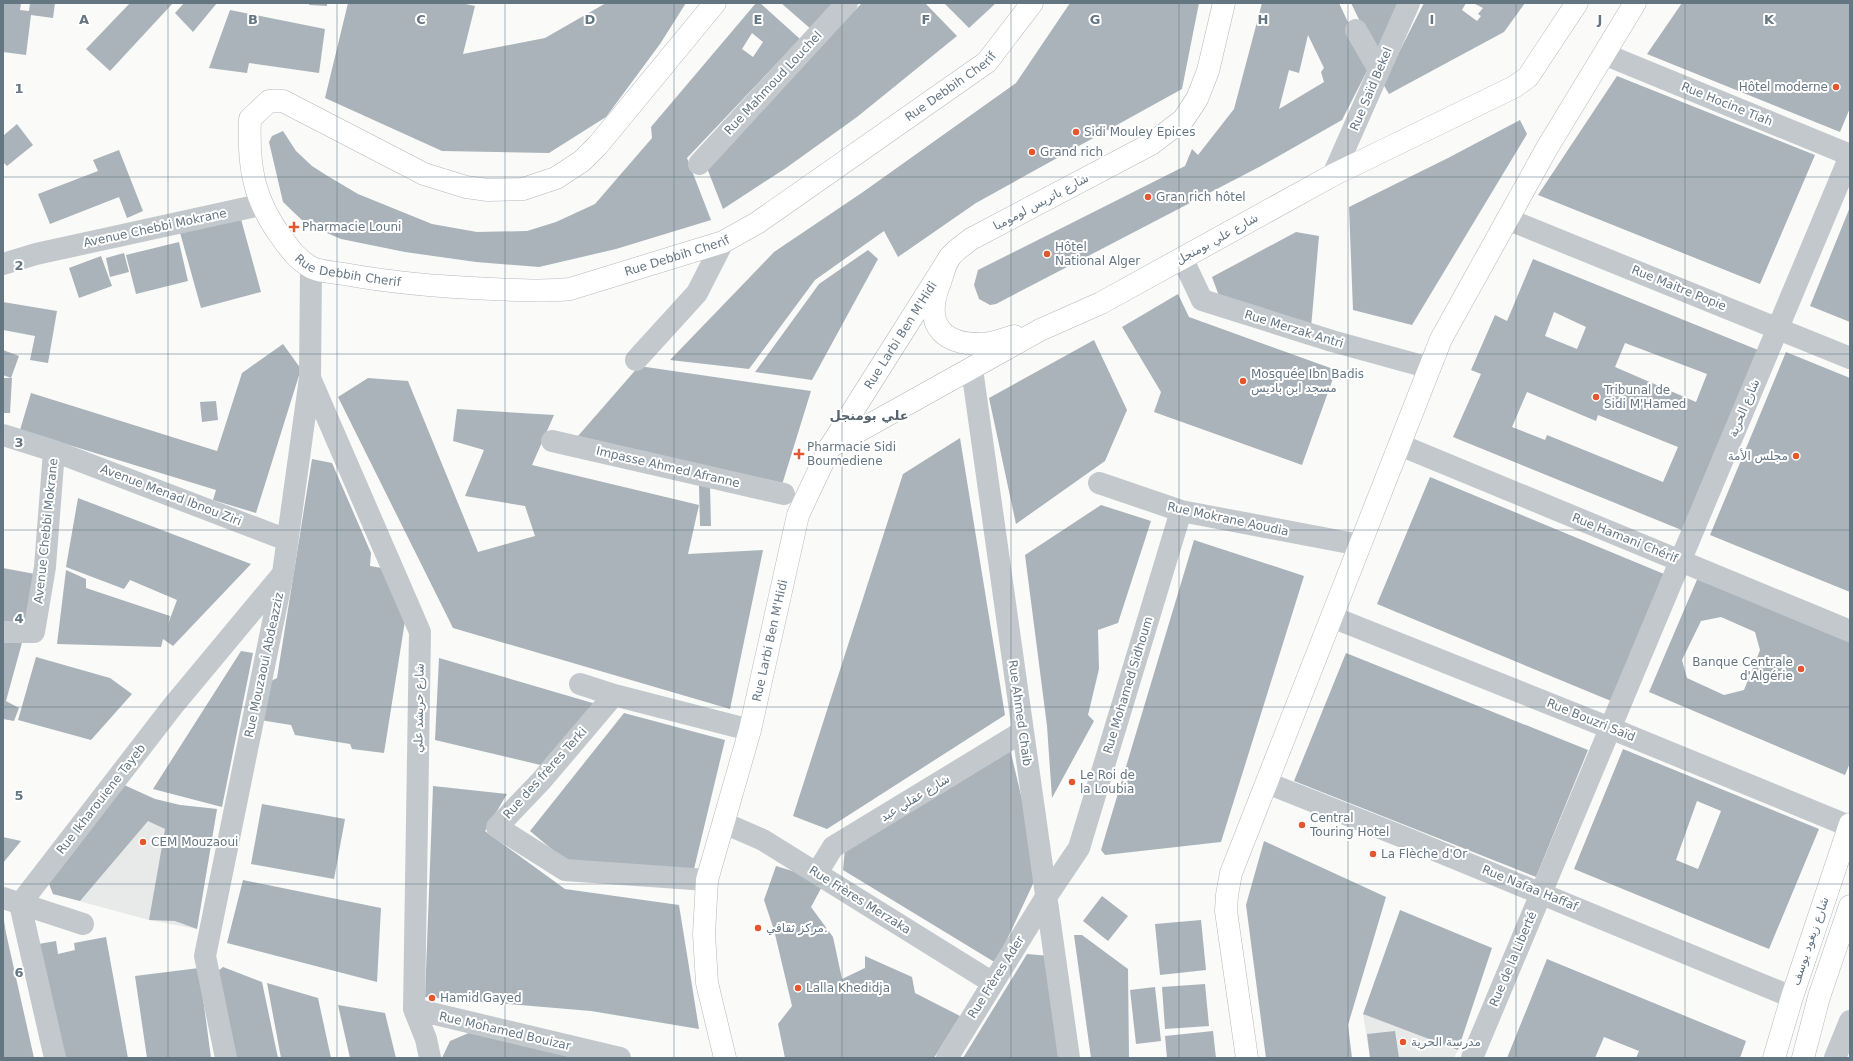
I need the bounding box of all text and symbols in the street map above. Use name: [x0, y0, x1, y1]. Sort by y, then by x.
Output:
text: A: [79, 12, 89, 27]
text: B: [248, 12, 258, 27]
text: C: [416, 12, 426, 27]
text: D: [585, 12, 596, 27]
text: E: [754, 12, 762, 27]
text: F: [922, 12, 930, 27]
text: G: [1090, 12, 1100, 27]
text: H: [1258, 12, 1268, 27]
text: I: [1430, 12, 1434, 27]
text: J: [1597, 12, 1602, 27]
text: K: [1764, 12, 1775, 27]
street label: Rue Mahmoud Louchel: [721, 28, 825, 138]
street label: Rue Saïd Bekel: [1347, 45, 1395, 133]
street label: Rue Debbih Cherif: [902, 49, 1000, 124]
street label: Rue Hocine Tiah: [1679, 79, 1775, 129]
place label: Hôtel moderne: [1739, 80, 1828, 94]
text: 1: [14, 81, 24, 96]
marker: Hôtel moderne: [1831, 82, 1841, 92]
place label: Sidi Mouley Epices: [1084, 125, 1195, 139]
marker: Sidi Mouley Epices: [1071, 127, 1081, 137]
place label: Grand rich: [1040, 145, 1103, 159]
marker: Grand rich: [1027, 147, 1037, 157]
street label: شارع باتريس لومومبا: [991, 171, 1092, 234]
place label: Gran rich hôtel: [1156, 190, 1246, 204]
marker: Gran rich hôtel: [1143, 192, 1153, 202]
street label: Avenue Chebbi Mokrane: [82, 206, 228, 250]
street label: شارع علي بومنجل: [1173, 211, 1261, 268]
place label: Pharmacie Louni: [302, 220, 401, 234]
marker: Pharmacie Louni: [289, 222, 299, 232]
street label: Rue Debbih Cherif: [623, 232, 733, 279]
place label: Hôtel National Alger: [1055, 240, 1140, 268]
marker: Hôtel National Alger: [1042, 249, 1052, 259]
street label: Rue Debbih Cherif: [292, 251, 402, 289]
text: 2: [14, 258, 24, 273]
street label: Rue Maitre Popie: [1630, 263, 1728, 313]
street label: Rue Larbi Ben M'Hidi: [861, 279, 940, 392]
street label: Rue Merzak Antri: [1243, 307, 1345, 351]
place label: Mosquée Ibn Badis مسجد ابن باديس: [1251, 367, 1364, 396]
marker: Mosquée Ibn Badis مسجد ابن باديس: [1238, 376, 1248, 386]
street label: شارع الحرية: [1726, 377, 1763, 439]
place label: Tribunal de Sidi M'Hamed: [1603, 383, 1686, 411]
marker: Tribunal de Sidi M'Hamed: [1591, 392, 1601, 402]
district label: علي بومنجل: [829, 408, 909, 423]
text: 3: [14, 435, 24, 450]
place label: Pharmacie Sidi Boumediene: [807, 440, 896, 468]
street label: Impasse Ahmed Afranne: [595, 444, 741, 490]
place label: مجلس الأمة: [1728, 448, 1788, 464]
marker: Pharmacie Sidi Boumediene: [794, 449, 804, 459]
marker: مجلس الأمة: [1791, 451, 1801, 461]
street label: Avenue Chebbi Mokrane: [31, 458, 61, 604]
street label: Avenue Menad Ibnou Ziri: [99, 462, 243, 528]
street label: Rue Mokrane Aoudia: [1166, 499, 1290, 539]
street label: Rue Hamani Chérif: [1570, 510, 1681, 566]
street label: Rue Larbi Ben M'Hidi: [750, 578, 790, 703]
street label: Rue Mouzaoui Abdeazziz: [242, 591, 286, 739]
text: 4: [14, 611, 24, 626]
street label: Rue Mohamed Sidhoum: [1100, 615, 1156, 755]
place label: Banque Centrale d'Algérie: [1692, 655, 1793, 683]
street label: Rue Ahmed Chaib: [1006, 659, 1034, 767]
street label: شارع حريشد علي: [411, 663, 428, 753]
marker: Banque Centrale d'Algérie: [1796, 664, 1806, 674]
street label: Rue Bouzri Saïd: [1545, 696, 1637, 744]
street label: Rue des frères Terki: [500, 724, 590, 822]
street label: Rue Ikharouiene Tayeb: [54, 741, 148, 857]
place label: Le Roi de la Loubia: [1080, 768, 1135, 796]
street label: شارع عقلي عيد: [878, 772, 953, 825]
marker: Le Roi de la Loubia: [1067, 777, 1077, 787]
text: 5: [14, 788, 24, 803]
place label: Central Touring Hotel: [1309, 811, 1389, 839]
marker: Central Touring Hotel: [1297, 820, 1307, 830]
place label: CEM Mouzaoui: [151, 835, 238, 849]
marker: CEM Mouzaoui: [138, 837, 148, 847]
place label: La Flèche d'Or: [1381, 847, 1467, 861]
marker: La Flèche d'Or: [1368, 849, 1378, 859]
street label: Rue Nafaa Haffaf: [1480, 862, 1581, 914]
street label: Rue Frères Merzaka: [807, 863, 913, 937]
street label: شارع زيغود يوسف: [1788, 895, 1833, 987]
street label: Rue de la Liberté: [1487, 909, 1539, 1009]
place label: مركز ثقافي.: [766, 921, 828, 936]
marker: مركز ثقافي.: [753, 923, 763, 933]
street label: Rue Frères Ader: [965, 933, 1027, 1021]
text: 6: [14, 965, 24, 980]
place label: Lalla Khedidja: [806, 981, 890, 995]
marker: Lalla Khedidja: [793, 983, 803, 993]
place label: Hamid Gayed: [440, 991, 522, 1005]
marker: Hamid Gayed: [427, 993, 437, 1003]
street label: Rue Mohamed Bouizar: [438, 1009, 572, 1053]
place label: مدرسة الحرية: [1411, 1035, 1481, 1050]
marker: مدرسة الحرية: [1398, 1037, 1408, 1047]

